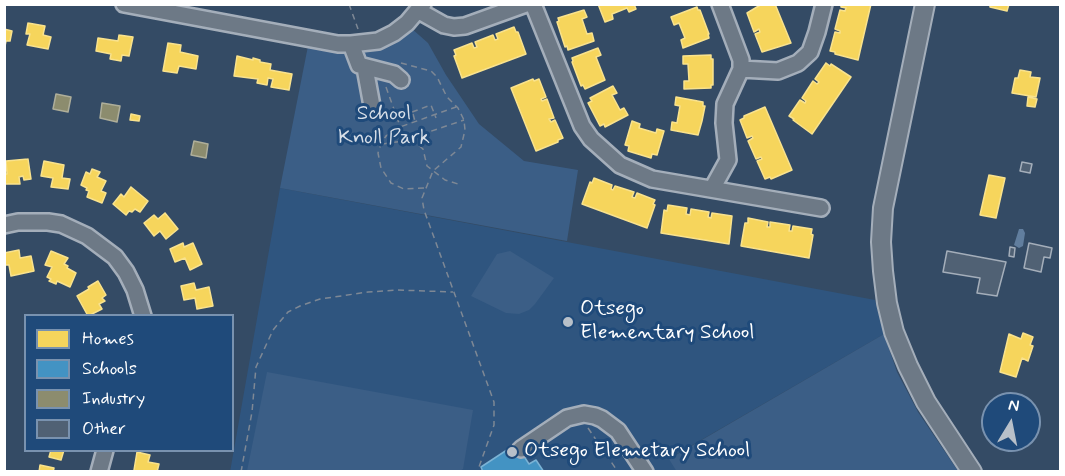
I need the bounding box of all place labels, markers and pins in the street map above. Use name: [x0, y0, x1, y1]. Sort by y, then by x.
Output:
place label: Otsego Elementary School: [580, 297, 755, 347]
marker: Otsego Elementary School: [561, 315, 575, 329]
place label: Otsego Elemetary School: [524, 439, 750, 465]
marker: Otsego Elemetary School: [505, 445, 519, 459]

